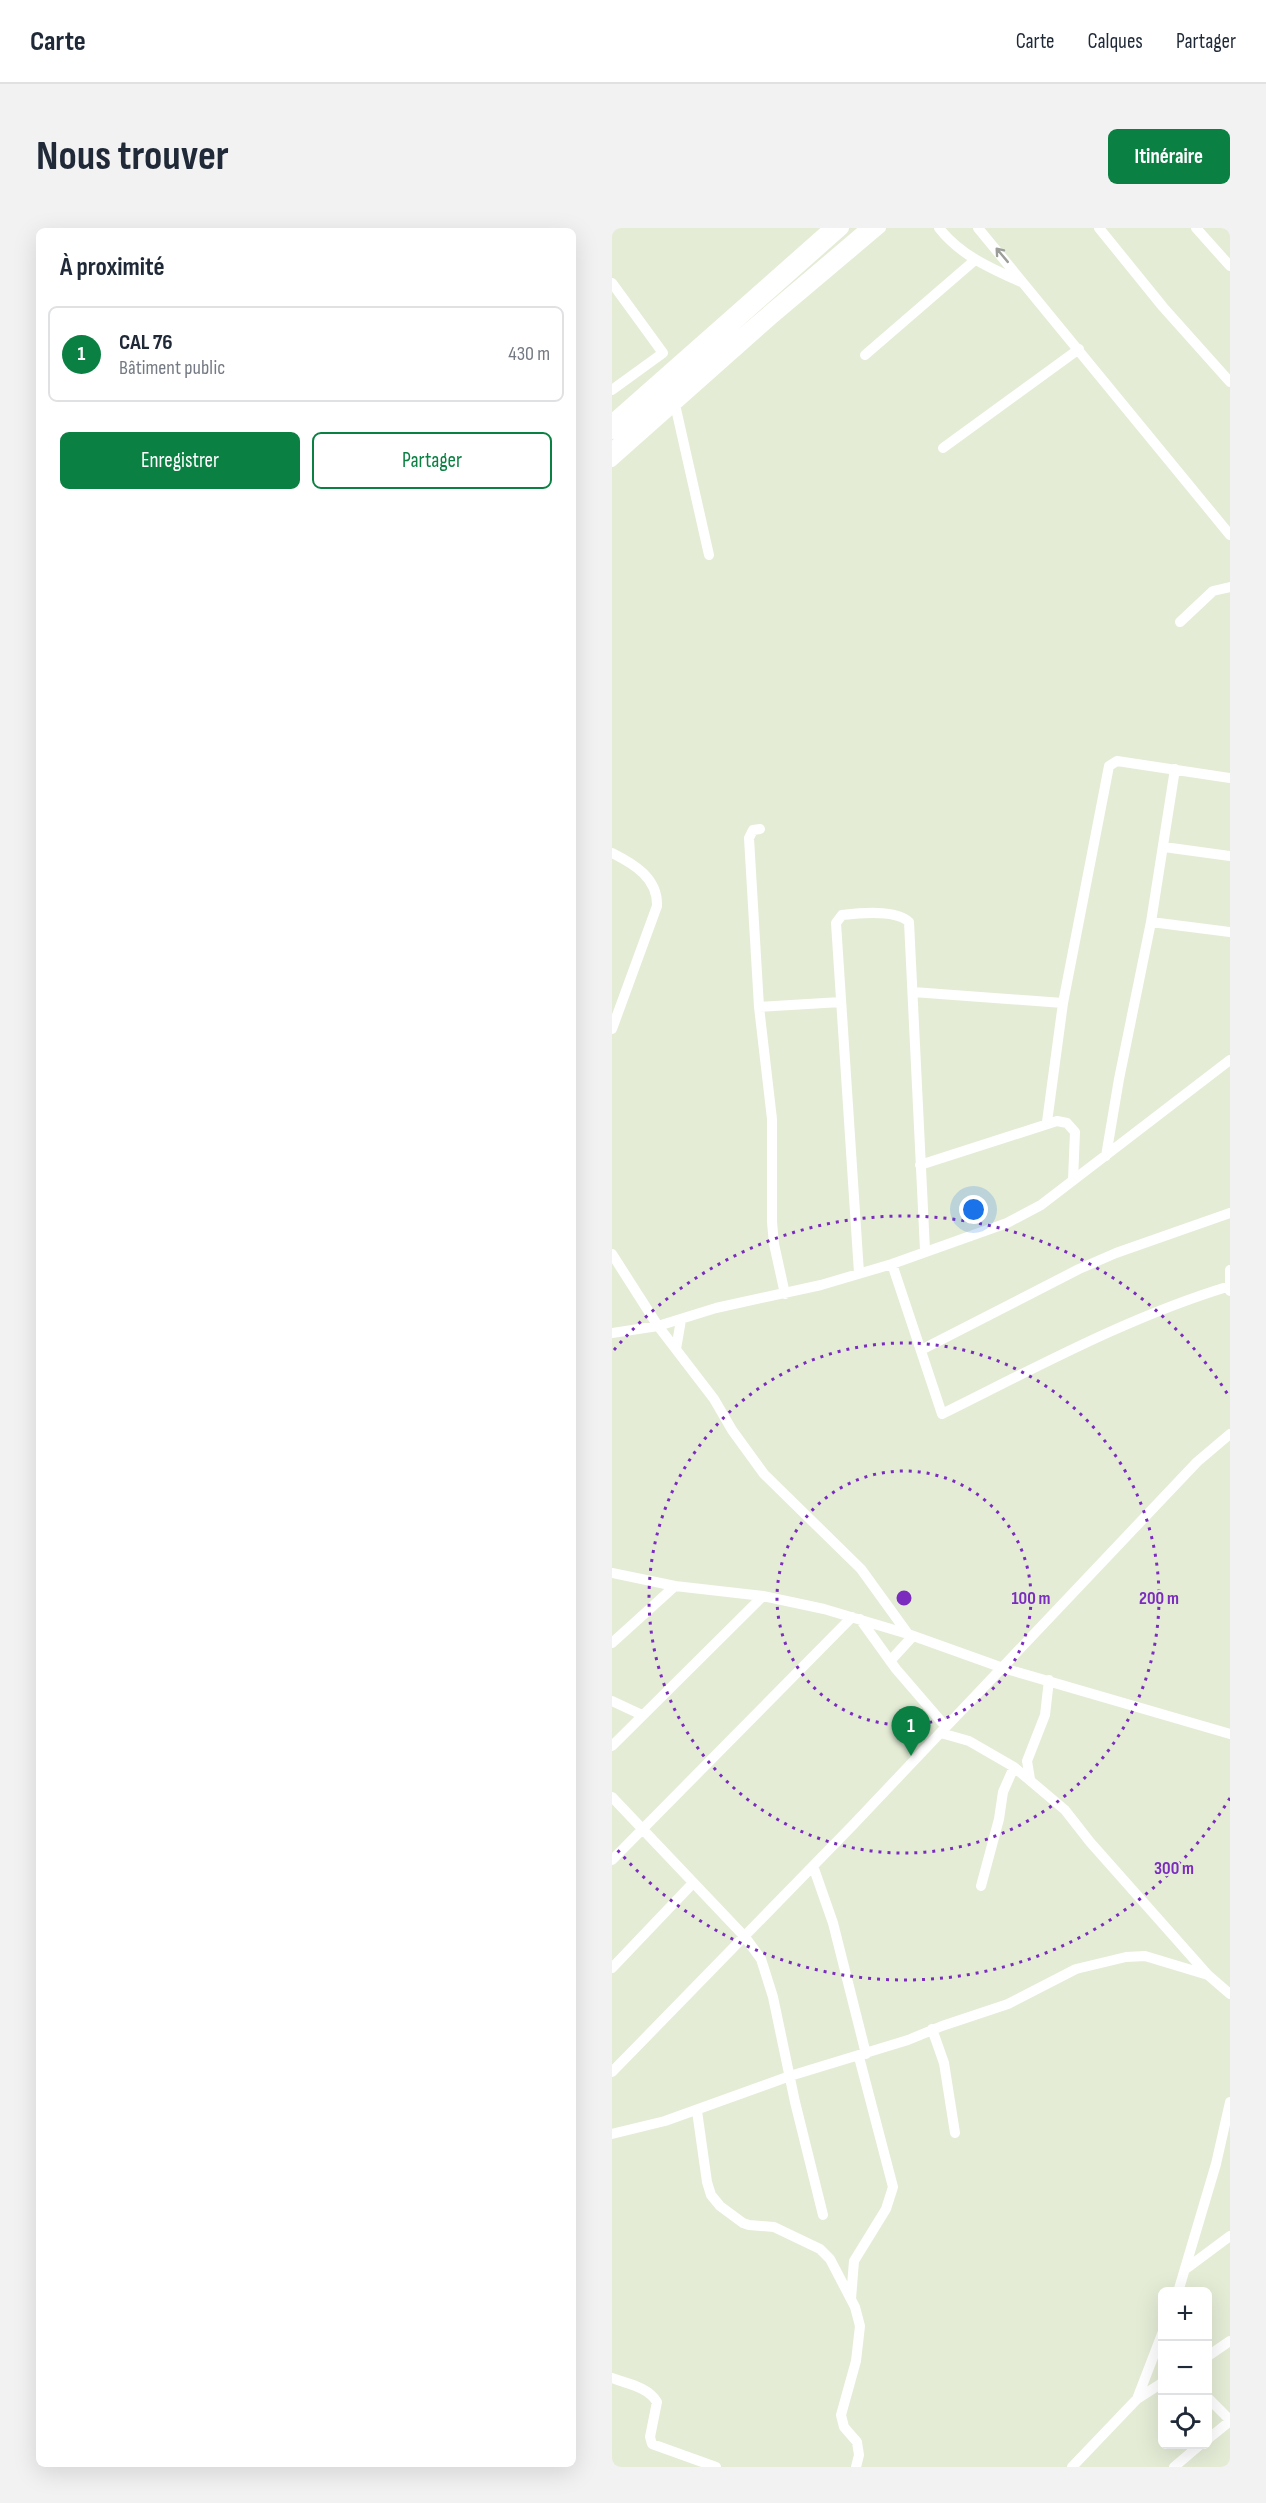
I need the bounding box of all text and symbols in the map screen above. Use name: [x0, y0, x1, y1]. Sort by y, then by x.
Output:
text: Carte: [30, 25, 86, 58]
text: Carte: [1016, 29, 1055, 54]
text: Calques: [1088, 29, 1143, 54]
text: Partager: [1176, 29, 1236, 54]
button: Itinéraire: [1108, 129, 1230, 184]
text: Nous trouver: [36, 131, 229, 182]
one-way arrow: [995, 247, 1008, 263]
text: À proximité: [60, 252, 165, 283]
text: CAL 76: [119, 329, 173, 356]
text: 1: [78, 342, 85, 366]
text: 430 m: [508, 342, 550, 366]
text: Bâtiment public: [119, 356, 225, 380]
button: Enregistrer: [60, 432, 300, 489]
button: Partager: [312, 432, 552, 489]
your location: [959, 1195, 988, 1224]
centre of rings: [894, 1588, 914, 1608]
text: 100 m: [1012, 1588, 1051, 1609]
text: 200 m: [1139, 1588, 1179, 1609]
pin: 1: [892, 1706, 930, 1756]
text: 300 m: [1154, 1858, 1194, 1879]
map controls: [1158, 2287, 1212, 2449]
button: +: [1158, 2287, 1212, 2341]
button: −: [1158, 2341, 1212, 2395]
button: locate: [1158, 2395, 1212, 2449]

